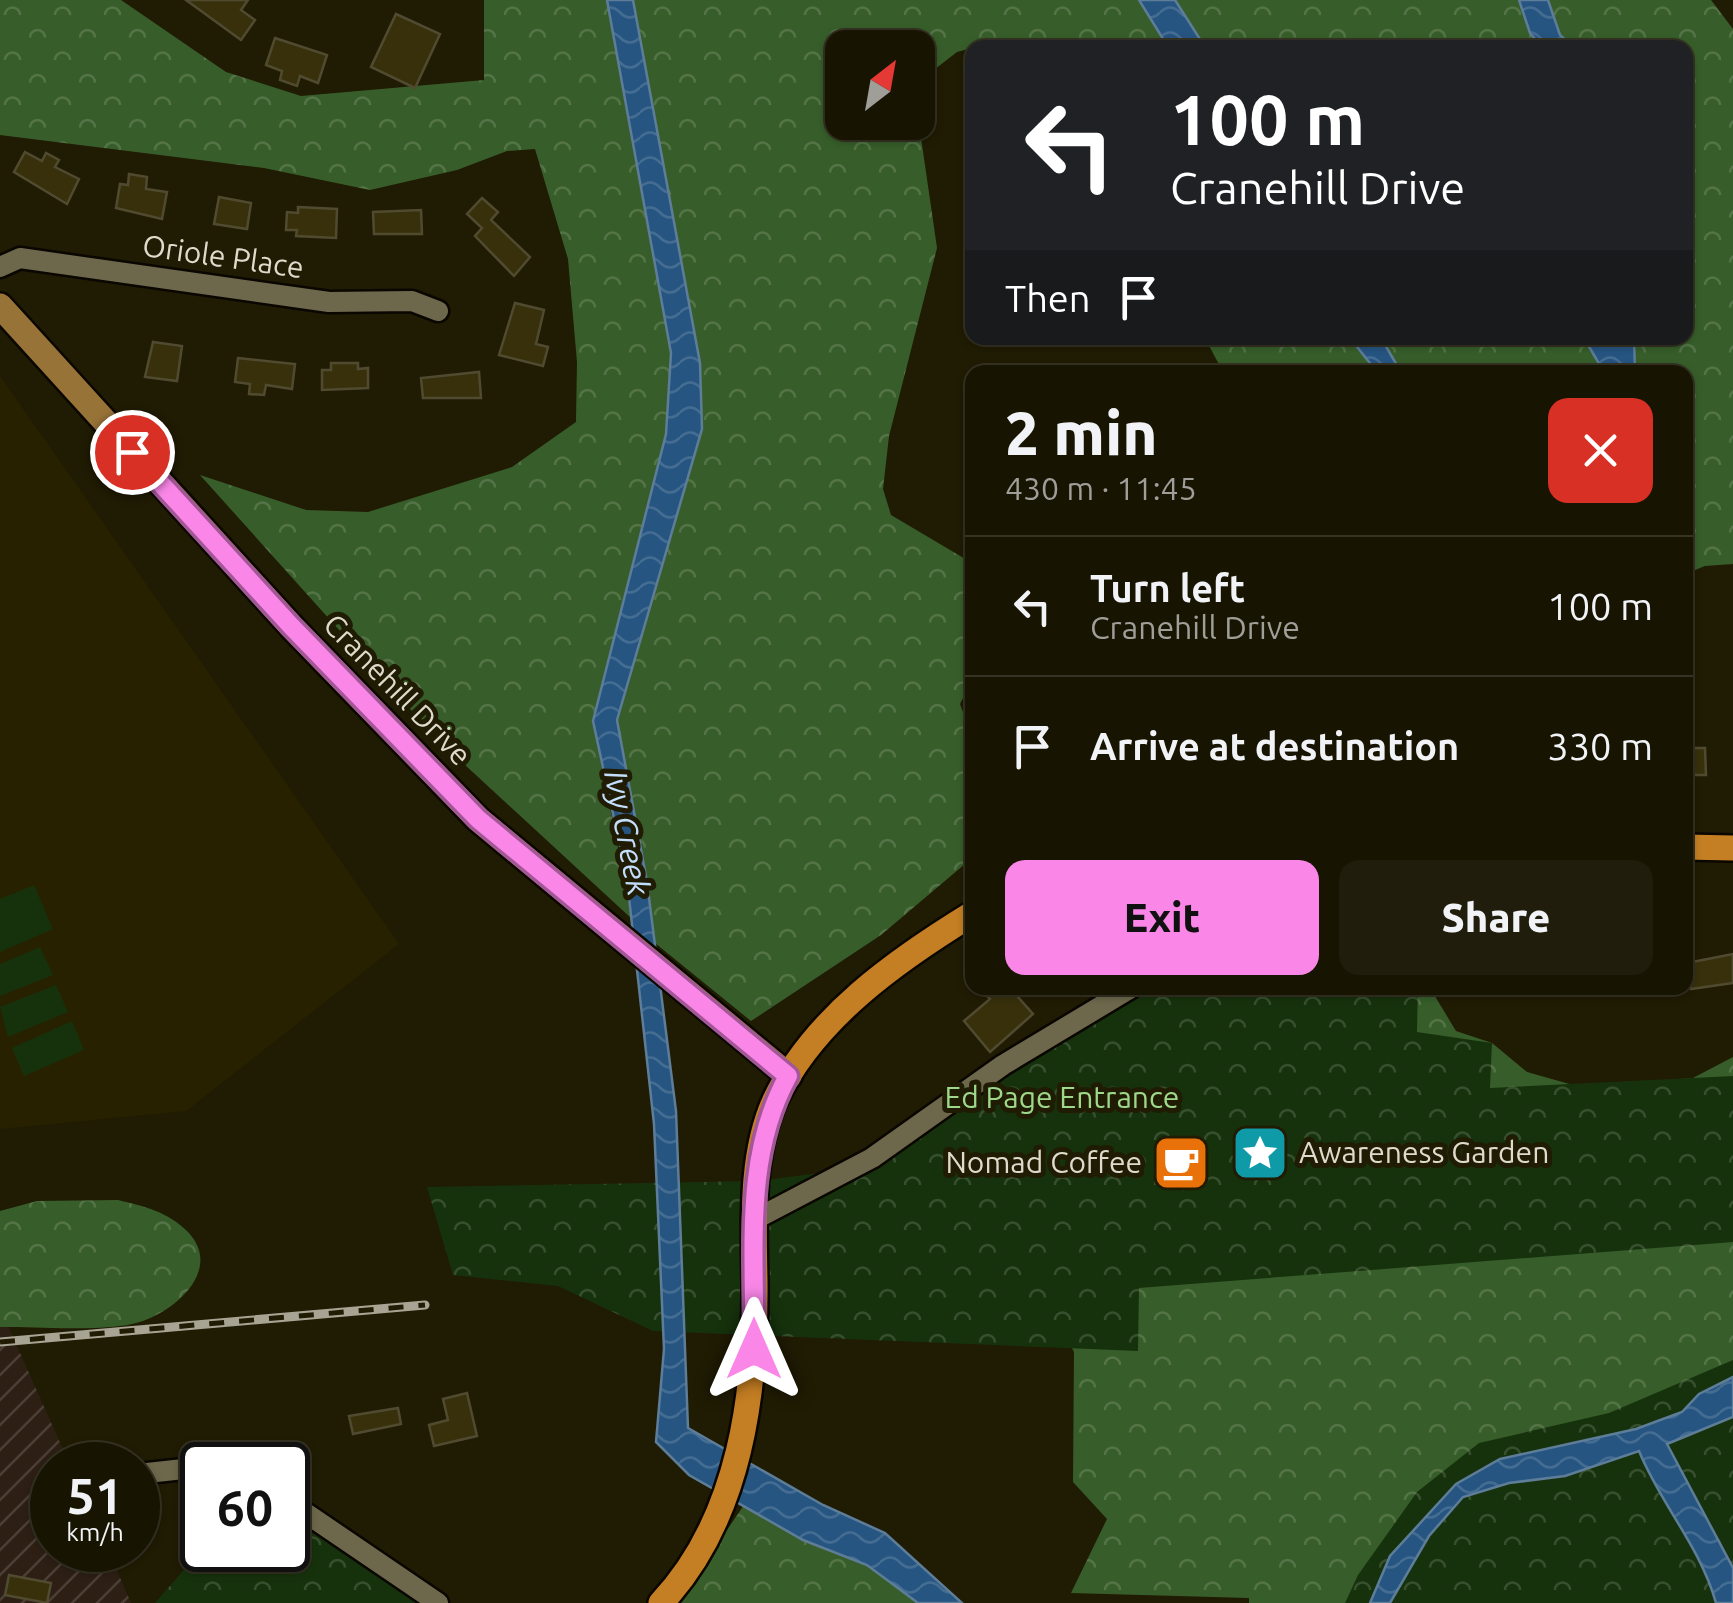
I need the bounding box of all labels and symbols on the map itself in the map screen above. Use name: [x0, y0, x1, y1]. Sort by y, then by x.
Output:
north arrow: [825, 30, 935, 140]
street label: Oriole Place: [140, 228, 306, 284]
pin: [90, 410, 175, 495]
street label: Cranehill Drive: [317, 607, 478, 772]
water label: Ivy Creek: [598, 767, 658, 899]
park label: Ed Page Entrance: [945, 1080, 1179, 1114]
place icon: Awareness Garden: [1230, 1123, 1290, 1183]
cafe icon: Nomad Coffee: [1151, 1133, 1211, 1193]
place label: Awareness Garden: [1299, 1135, 1549, 1169]
place label: Nomad Coffee: [945, 1145, 1142, 1179]
position arrow: [702, 1297, 806, 1401]
speed limit sign: 60: [180, 1442, 310, 1572]

